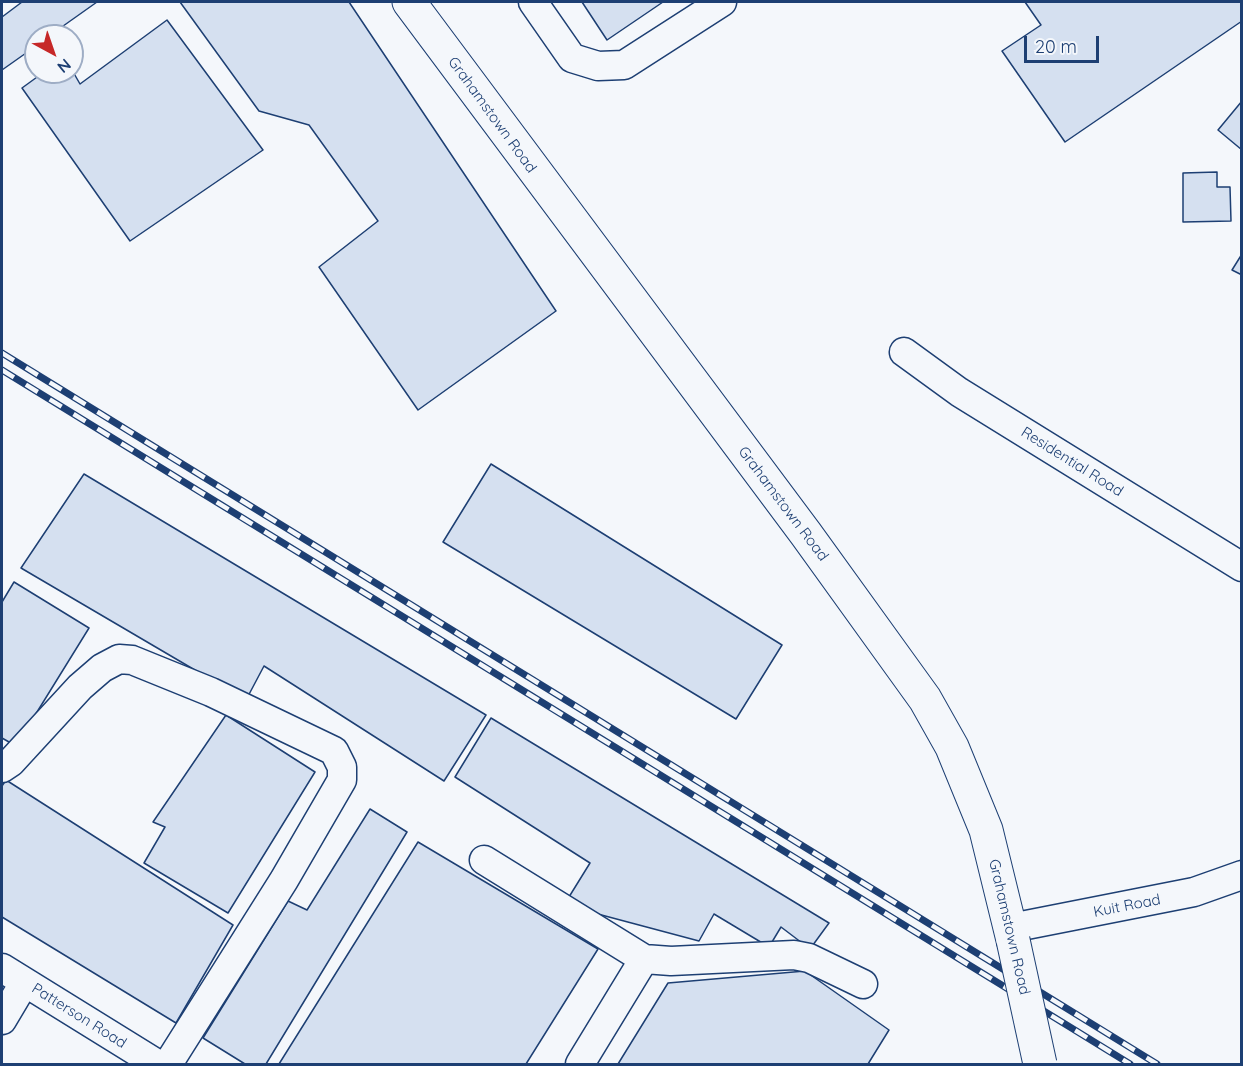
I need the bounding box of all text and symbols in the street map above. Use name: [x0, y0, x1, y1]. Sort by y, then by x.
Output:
north arrow: [24, 24, 84, 84]
scale bar: [1027, 24, 1102, 62]
text: 20 m: [1035, 35, 1077, 58]
street label: Grahamstown Road: [444, 54, 540, 176]
text: N: [53, 55, 75, 78]
street label: Residential Road: [1018, 423, 1126, 501]
street label: Grahamstown Road: [734, 443, 832, 565]
street label: Grahamstown Road: [985, 857, 1033, 997]
street label: Kuit Road: [1092, 891, 1162, 921]
street label: Patterson Road: [28, 980, 130, 1052]

